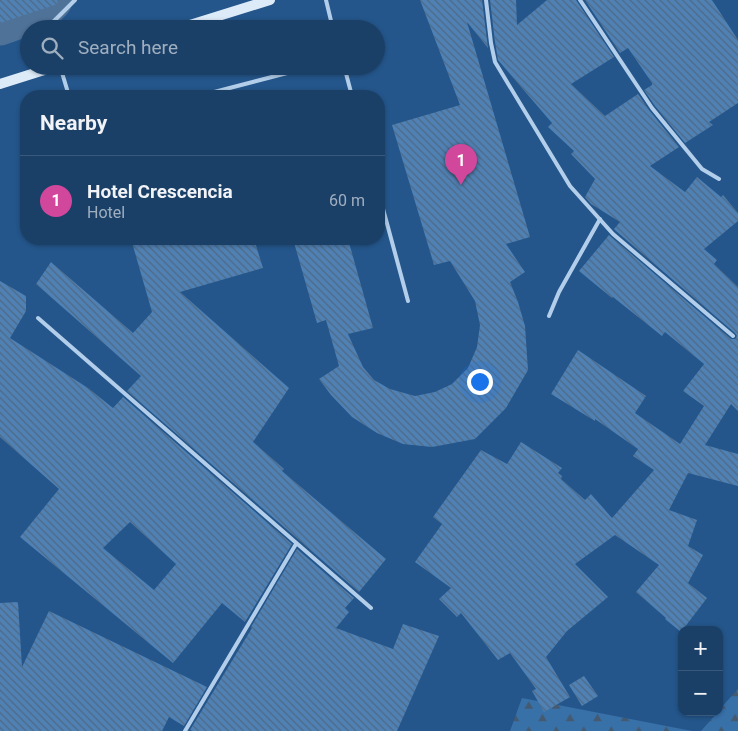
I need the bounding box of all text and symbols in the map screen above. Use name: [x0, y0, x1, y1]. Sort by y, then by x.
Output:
search box: [20, 20, 385, 75]
icon: search: [38, 34, 66, 62]
text: Search here: [78, 36, 178, 59]
text: Nearby: [40, 111, 107, 135]
pin: 1: [445, 144, 477, 185]
text: Hotel Crescencia: [87, 180, 233, 203]
text: 1: [51, 191, 61, 210]
text: 60 m: [329, 191, 365, 210]
text: Hotel: [87, 203, 125, 222]
your location: [467, 369, 493, 395]
map controls: [678, 626, 723, 716]
button: +: [678, 626, 723, 671]
button: −: [678, 671, 723, 716]

